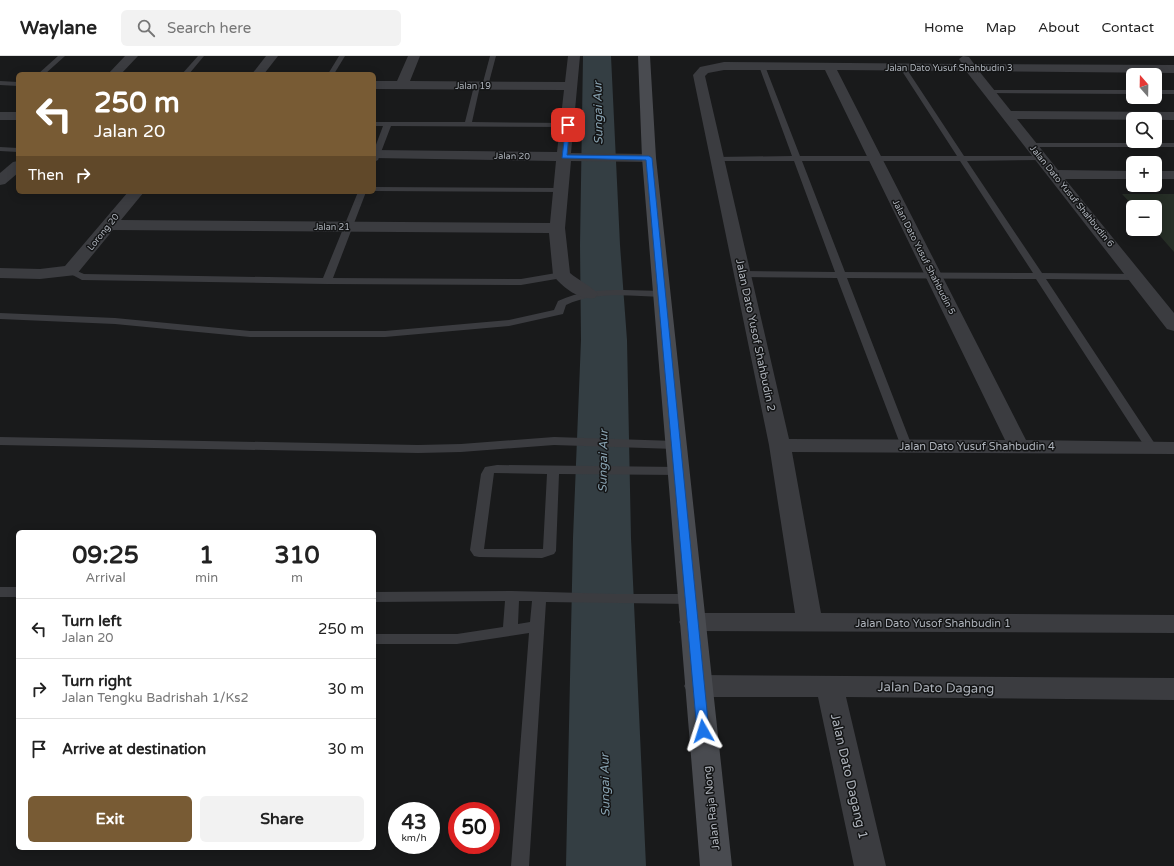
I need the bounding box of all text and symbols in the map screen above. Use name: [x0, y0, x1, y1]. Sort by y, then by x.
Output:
search box: [121, 10, 401, 46]
text: Waylane: [20, 17, 97, 39]
icon: search: [135, 17, 157, 39]
text: Search here: [167, 19, 251, 37]
text: Home: [924, 19, 964, 36]
text: Map: [986, 19, 1016, 36]
text: About: [1038, 19, 1080, 36]
text: Contact: [1102, 19, 1154, 36]
street label: Jalan Dato Yusuf Shahbudin 3: [885, 63, 1013, 74]
north arrow: [1126, 68, 1162, 104]
map controls: [1126, 68, 1162, 236]
water label: Sungai Aur: [590, 80, 606, 145]
street label: Jalan 19: [455, 81, 491, 92]
text: 250 m: [94, 86, 180, 120]
icon: left: [28, 88, 80, 140]
pin: [551, 108, 585, 142]
button: search: [1126, 112, 1162, 148]
icon: arrive: [557, 114, 579, 136]
text: Jalan 20: [94, 120, 165, 142]
street label: Jalan Dato Yusuf Shahbudin 6: [1027, 143, 1116, 250]
street label: Jalan 20: [494, 151, 530, 162]
button: +: [1126, 156, 1162, 192]
icon: right: [72, 164, 94, 186]
text: Then: [28, 166, 64, 184]
street label: Jalan Dato Yusuf Shahbudin 5: [890, 198, 958, 317]
button: −: [1126, 200, 1162, 236]
street label: Lorong 20: [85, 211, 122, 253]
street label: Jalan 21: [314, 222, 350, 233]
street label: Jalan Dato Yusof Shahbudin 2: [733, 258, 778, 413]
water label: Sungai Aur: [595, 428, 611, 493]
street label: Jalan Dato Yusuf Shahbudin 4: [899, 440, 1055, 453]
text: 09:25: [72, 541, 139, 570]
text: 1: [199, 541, 214, 570]
text: 310: [274, 541, 320, 570]
text: Arrival: [85, 570, 126, 586]
text: min: [195, 570, 218, 586]
text: m: [291, 570, 303, 586]
text: Turn left: [62, 612, 122, 630]
street label: Jalan Dato Yusof Shahbudin 1: [855, 617, 1011, 630]
icon: left: [28, 618, 50, 640]
text: 250 m: [318, 620, 364, 638]
text: Jalan 20: [62, 630, 114, 646]
text: Turn right: [62, 672, 132, 690]
icon: right: [28, 678, 50, 700]
street label: Jalan Dato Dagang: [877, 679, 994, 697]
text: 30 m: [327, 680, 364, 698]
text: Jalan Tengku Badrishah 1/Ks2: [62, 690, 249, 706]
position arrow: [682, 710, 724, 752]
street label: Jalan Dato Dagang 1: [827, 712, 871, 841]
icon: arrive: [28, 738, 50, 760]
text: Arrive at destination: [62, 740, 206, 758]
text: 30 m: [327, 740, 364, 758]
water label: Sungai Aur: [597, 752, 613, 817]
street label: Jalan Raja Nong: [701, 765, 722, 851]
button: Exit: [28, 796, 192, 842]
button: Share: [200, 796, 364, 842]
speed limit sign: 50: [448, 802, 500, 854]
text: 43: [401, 811, 427, 835]
text: km/h: [401, 832, 427, 844]

